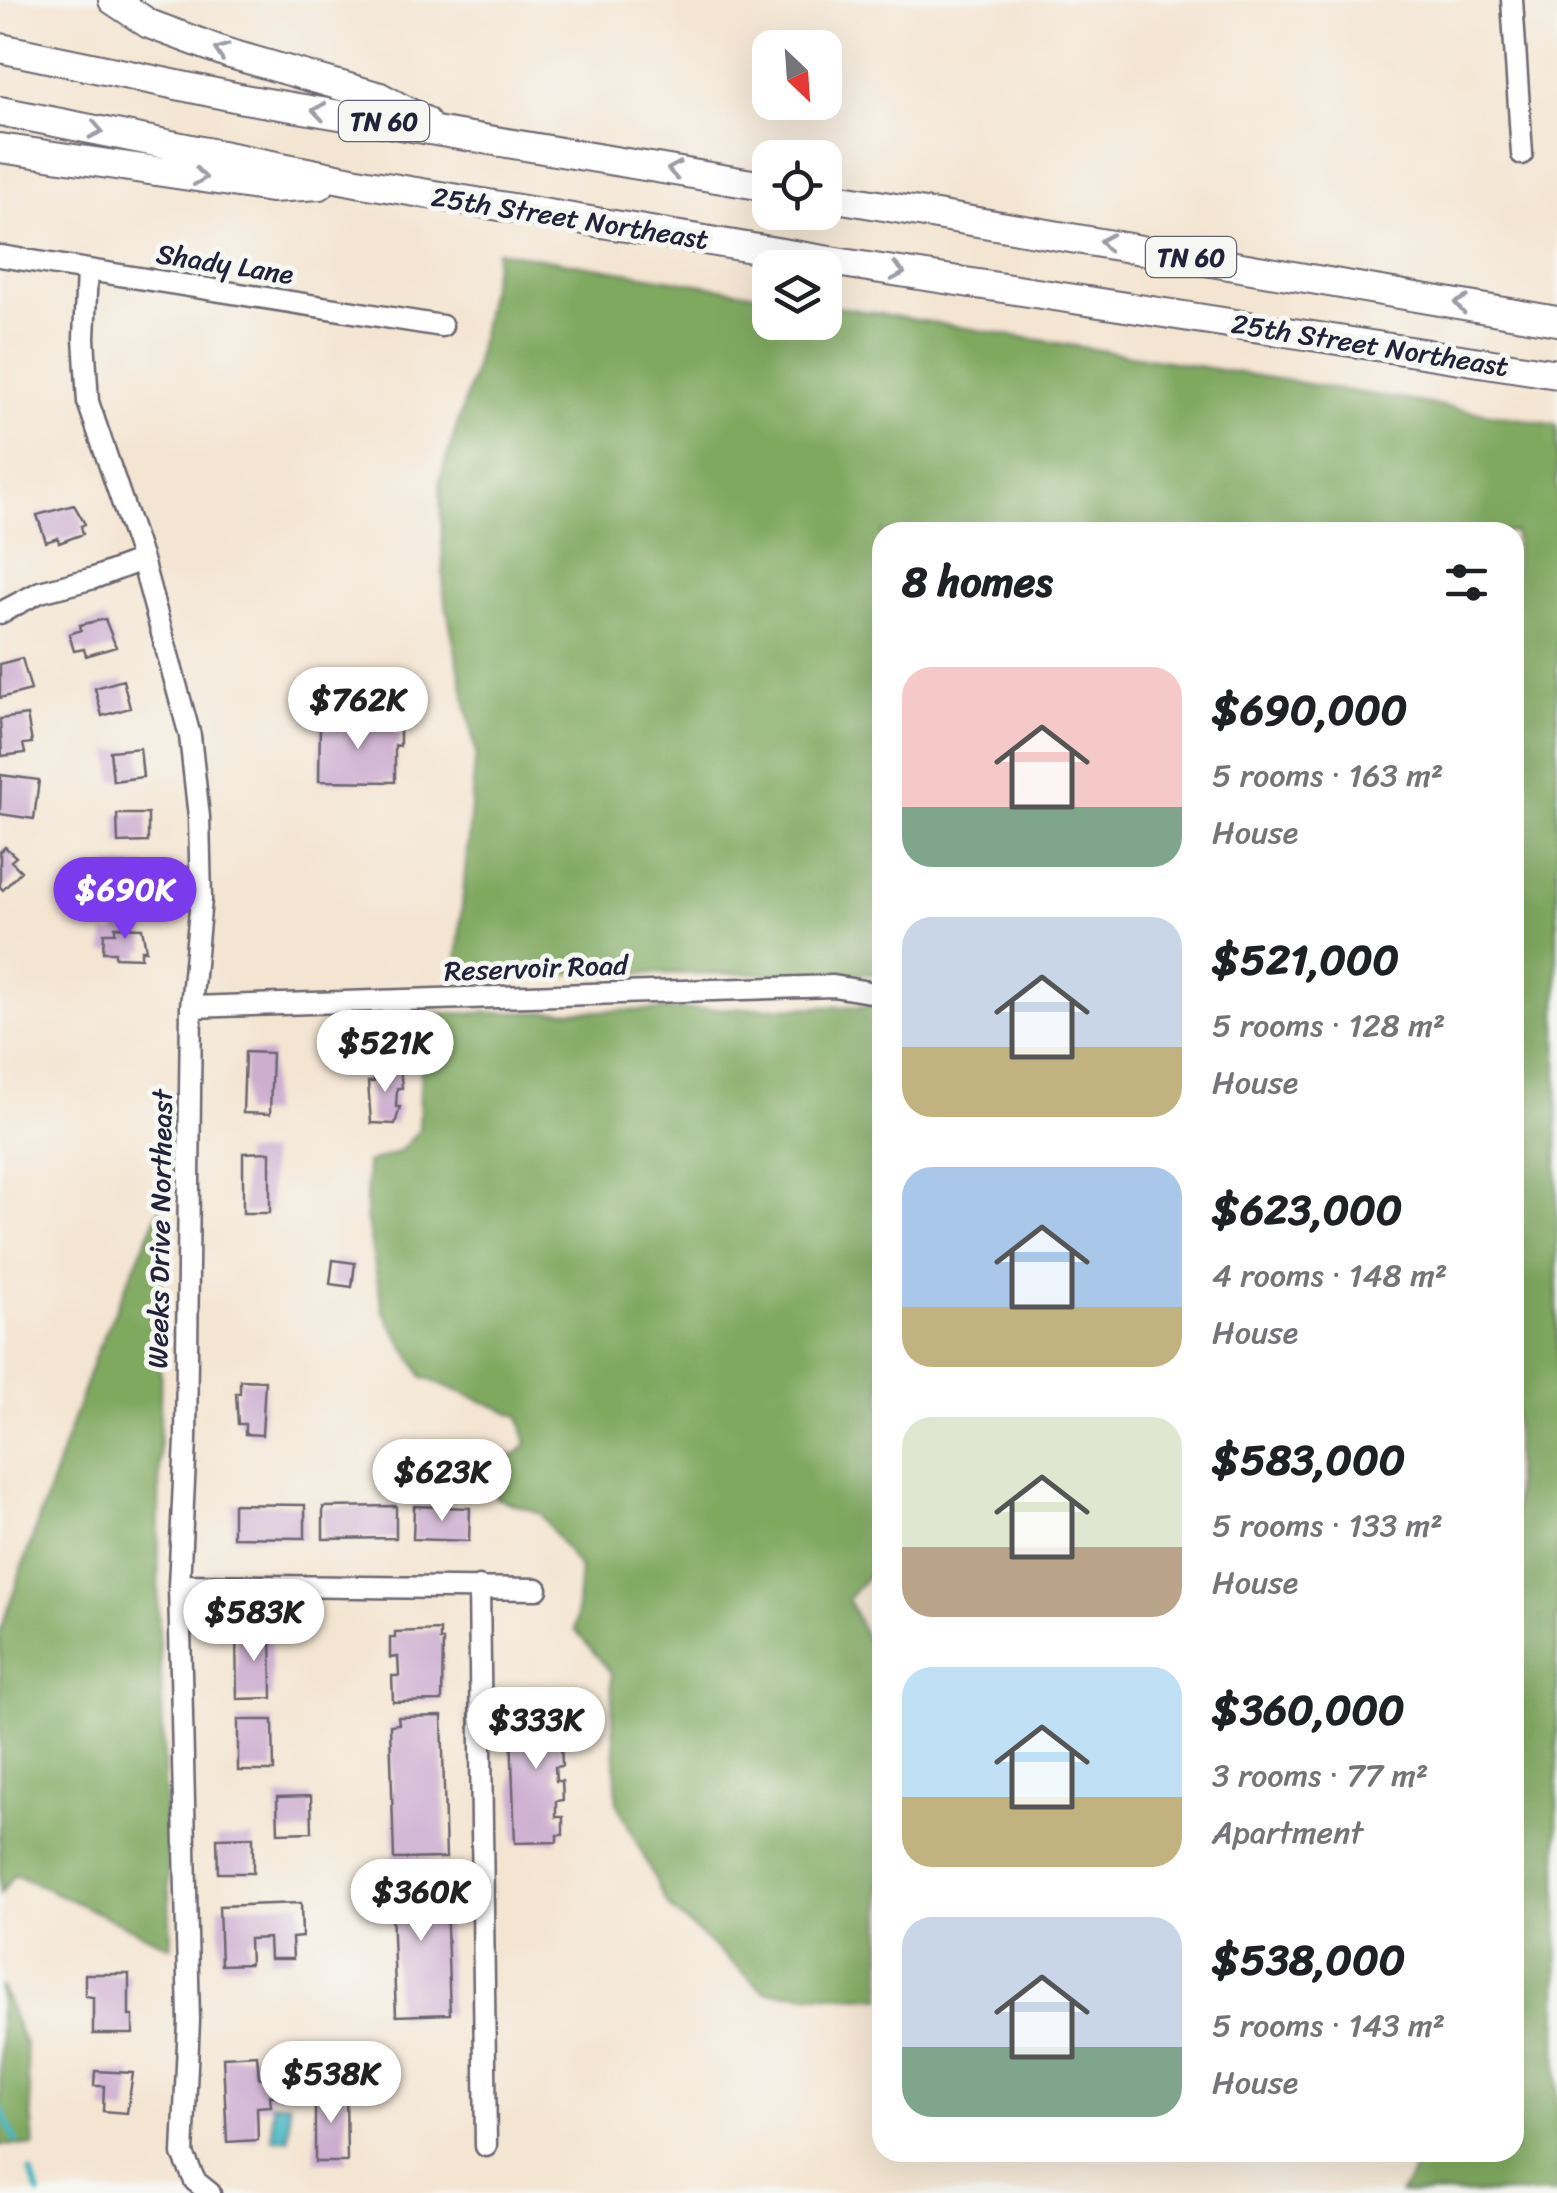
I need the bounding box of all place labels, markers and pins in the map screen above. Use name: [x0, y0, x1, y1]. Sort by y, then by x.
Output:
pin: $762K: [288, 667, 428, 752]
pin: $690K: [55, 857, 195, 942]
pin: $521K: [315, 1010, 455, 1095]
pin: $623K: [372, 1439, 512, 1524]
pin: $583K: [184, 1579, 324, 1664]
pin: $333K: [466, 1687, 606, 1772]
pin: $360K: [351, 1859, 491, 1944]
pin: $538K: [261, 2041, 401, 2126]

